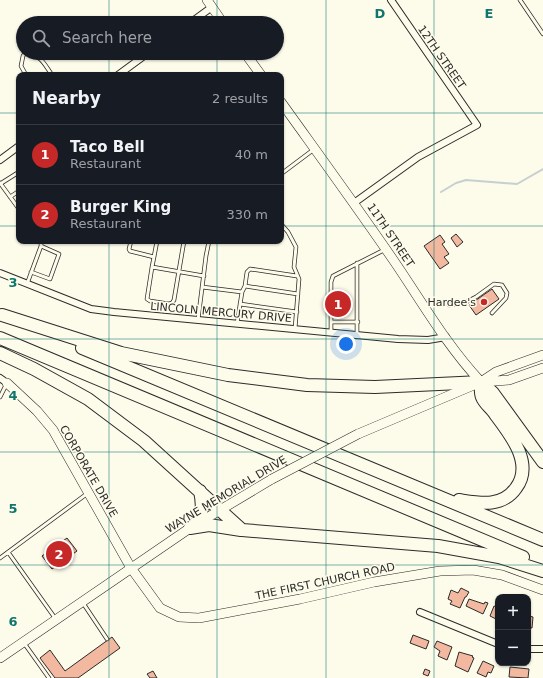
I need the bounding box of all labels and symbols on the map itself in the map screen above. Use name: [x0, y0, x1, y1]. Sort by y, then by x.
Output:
text: D: [375, 6, 386, 21]
text: E: [485, 6, 493, 21]
street label: 12TH STREET: [415, 23, 468, 92]
street label: 11TH STREET: [364, 201, 417, 270]
text: 3: [8, 275, 18, 290]
pin: 1: [325, 289, 351, 319]
place label: Hardee's: [427, 296, 476, 309]
marker: Hardee's: [479, 297, 489, 307]
street label: LINCOLN MERCURY DRIVE: [150, 300, 292, 325]
your location: [336, 334, 356, 354]
text: 4: [8, 388, 18, 403]
street label: CORPORATE DRIVE: [57, 423, 120, 520]
street label: WAYNE MEMORIAL DRIVE: [163, 453, 289, 536]
text: 5: [8, 501, 18, 516]
pin: 2: [46, 539, 72, 569]
street label: THE FIRST CHURCH ROAD: [253, 560, 396, 603]
text: 6: [8, 614, 18, 629]

